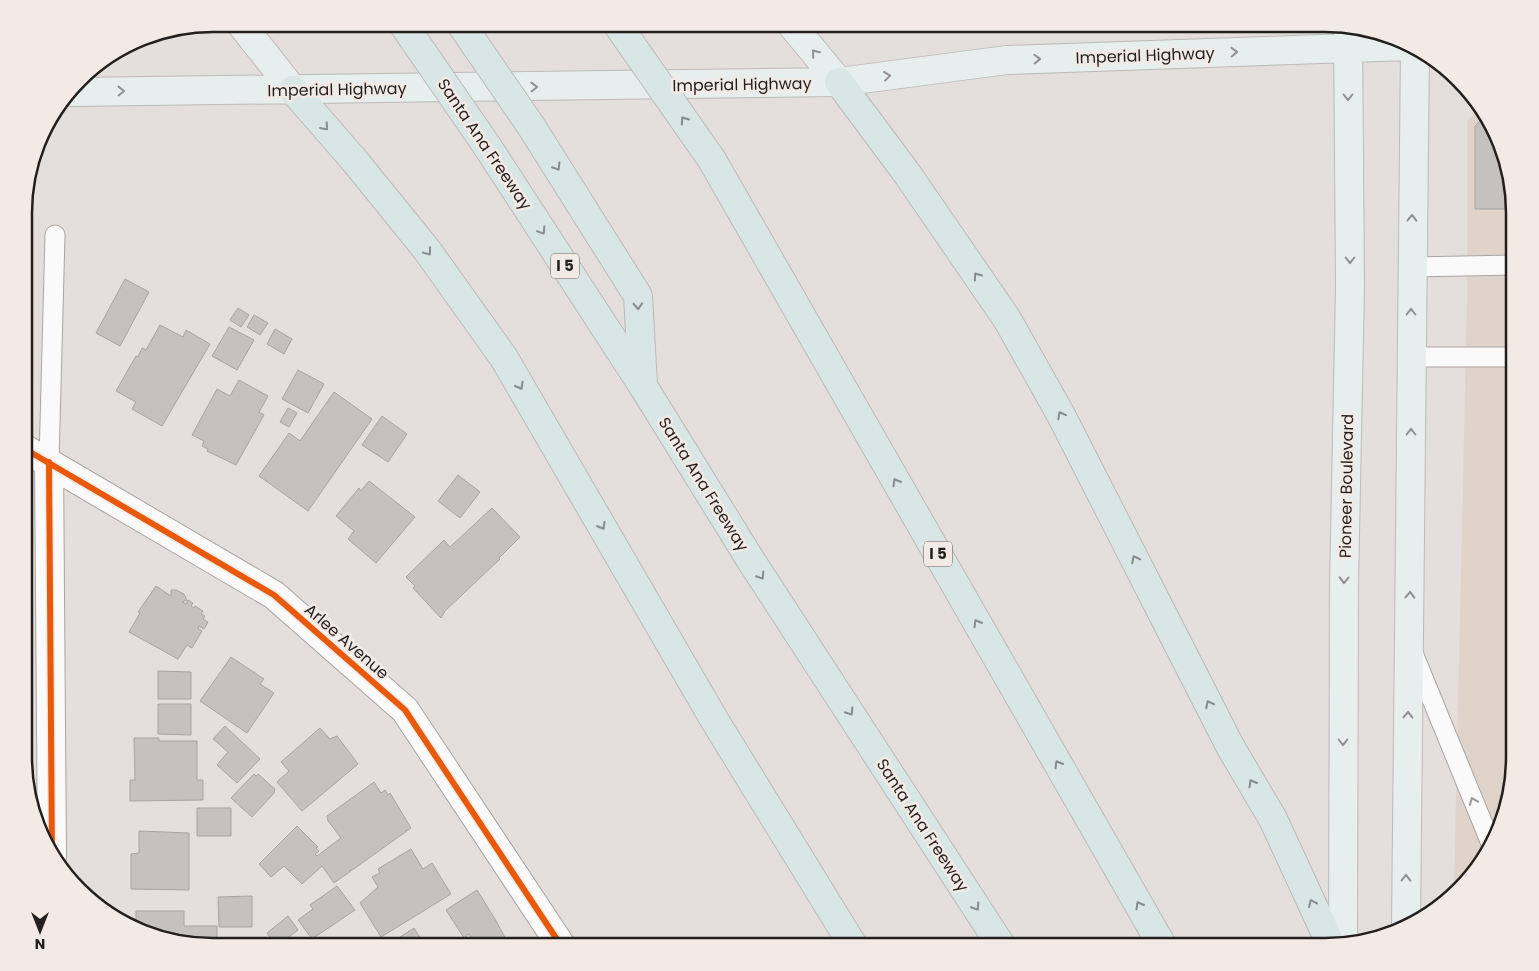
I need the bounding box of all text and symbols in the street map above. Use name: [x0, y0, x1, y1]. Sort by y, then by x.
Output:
street label: Imperial Highway: [1075, 42, 1215, 69]
one-way arrow: [1231, 47, 1239, 58]
one-way arrow: [812, 50, 820, 59]
one-way arrow: [1034, 54, 1042, 65]
one-way arrow: [883, 71, 891, 82]
street label: Imperial Highway: [672, 72, 812, 97]
street label: Santa Ana Freeway: [432, 74, 537, 215]
street label: Imperial Highway: [267, 77, 407, 102]
one-way arrow: [530, 82, 538, 92]
one-way arrow: [118, 86, 126, 97]
one-way arrow: [1343, 93, 1354, 101]
one-way arrow: [681, 117, 690, 126]
one-way arrow: [319, 121, 328, 130]
one-way arrow: [550, 162, 560, 171]
one-way arrow: [1407, 214, 1417, 222]
one-way arrow: [536, 225, 546, 234]
one-way arrow: [422, 246, 431, 256]
road number: I 5: [551, 254, 579, 278]
one-way arrow: [1345, 256, 1355, 264]
one-way arrow: [974, 272, 983, 281]
one-way arrow: [633, 302, 644, 310]
one-way arrow: [1406, 308, 1416, 316]
one-way arrow: [514, 381, 524, 390]
one-way arrow: [1057, 411, 1067, 420]
street label: Santa Ana Freeway: [653, 413, 754, 556]
street label: Pioneer Boulevard: [1334, 414, 1359, 558]
one-way arrow: [1405, 428, 1416, 436]
one-way arrow: [893, 478, 903, 487]
one-way arrow: [596, 521, 606, 530]
road number: I 5: [924, 542, 952, 566]
one-way arrow: [1131, 556, 1141, 565]
one-way arrow: [755, 570, 764, 579]
one-way arrow: [1339, 576, 1350, 584]
one-way arrow: [1404, 591, 1415, 599]
street label: Arlee Avenue: [300, 598, 394, 685]
one-way arrow: [974, 619, 984, 628]
one-way arrow: [1205, 700, 1215, 709]
one-way arrow: [843, 707, 853, 716]
one-way arrow: [1403, 711, 1413, 718]
one-way arrow: [1338, 738, 1348, 746]
street label: Santa Ana Freeway: [871, 754, 974, 896]
one-way arrow: [1054, 760, 1064, 769]
one-way arrow: [1248, 780, 1258, 789]
one-way arrow: [1469, 797, 1479, 806]
one-way arrow: [1401, 873, 1411, 881]
one-way arrow: [1307, 899, 1318, 908]
one-way arrow: [1135, 901, 1145, 910]
one-way arrow: [970, 902, 980, 911]
north arrow: [15, 906, 65, 956]
text: N: [35, 934, 45, 954]

